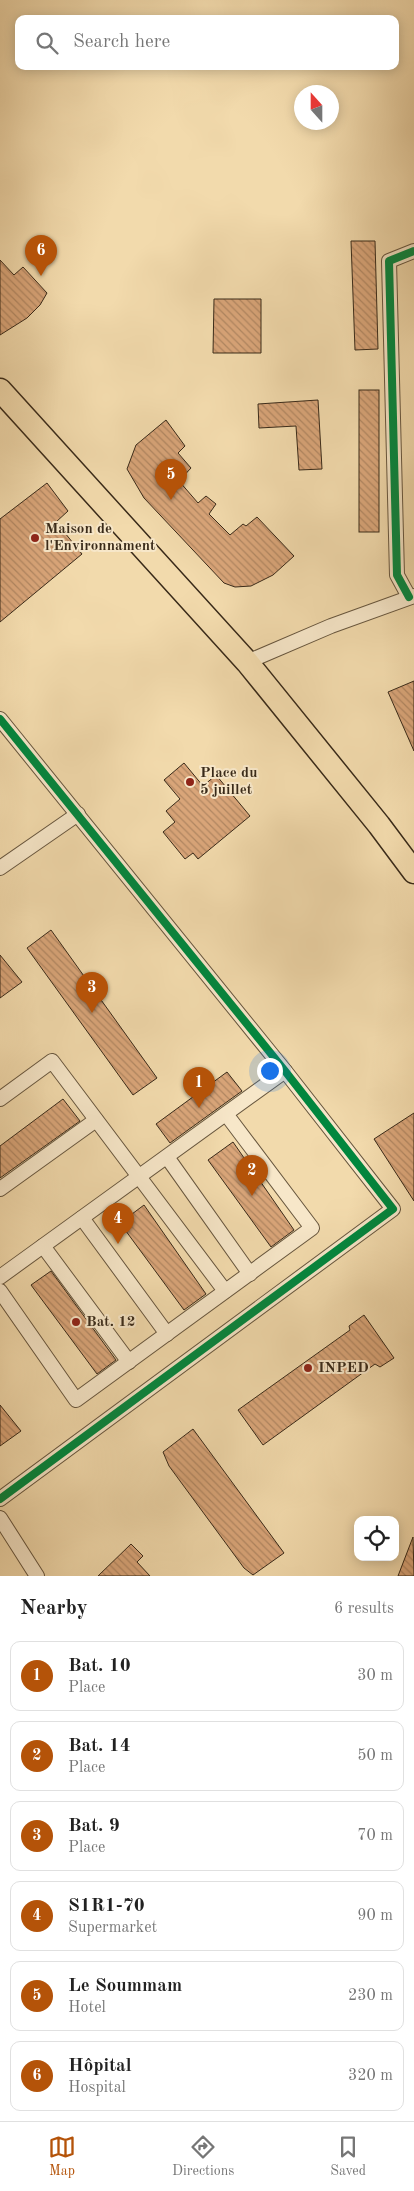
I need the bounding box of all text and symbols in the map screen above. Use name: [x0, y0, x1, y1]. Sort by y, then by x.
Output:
search box: [15, 15, 399, 70]
icon: search: [33, 29, 61, 57]
text: Search here: [73, 33, 170, 52]
north arrow: [294, 85, 339, 130]
pin: 6: [25, 235, 57, 276]
pin: 5: [155, 459, 187, 500]
place label: Maison de l'Environnament: [45, 522, 156, 554]
marker: Maison de l'Environnament: [29, 532, 41, 544]
place label: Place du 5 juillet: [200, 766, 257, 798]
marker: Place du 5 juillet: [184, 776, 196, 788]
pin: 3: [76, 972, 108, 1013]
your location: [257, 1058, 283, 1084]
pin: 1: [183, 1067, 215, 1108]
pin: 2: [236, 1155, 268, 1196]
pin: 4: [102, 1203, 134, 1244]
place label: Bat. 12: [86, 1315, 136, 1330]
marker: Bat. 12: [70, 1316, 82, 1328]
place label: INPED: [318, 1361, 369, 1376]
marker: INPED: [302, 1362, 314, 1374]
map controls: [354, 1516, 399, 1561]
button: locate: [354, 1516, 399, 1561]
text: Nearby: [20, 1598, 88, 1619]
text: 6 results: [334, 1601, 394, 1617]
text: Bat. 10: [68, 1657, 131, 1676]
text: 1: [32, 1668, 42, 1684]
text: 30 m: [357, 1668, 393, 1684]
text: Place: [68, 1680, 105, 1696]
text: Bat. 14: [68, 1737, 131, 1756]
text: 2: [32, 1748, 42, 1764]
text: 50 m: [357, 1748, 393, 1764]
text: Place: [68, 1760, 105, 1776]
text: Bat. 9: [68, 1817, 120, 1836]
text: 3: [32, 1828, 42, 1844]
text: 70 m: [357, 1828, 393, 1844]
text: Place: [68, 1840, 105, 1856]
text: S1R1-70: [68, 1897, 145, 1916]
text: 4: [32, 1908, 42, 1924]
text: 90 m: [357, 1908, 393, 1924]
text: Supermarket: [68, 1920, 157, 1936]
text: Le Soummam: [68, 1977, 182, 1996]
text: 5: [32, 1988, 42, 2004]
text: 230 m: [348, 1988, 393, 2004]
text: Hotel: [68, 2000, 106, 2016]
text: Hôpital: [68, 2057, 132, 2076]
text: 6: [32, 2068, 42, 2084]
text: 320 m: [348, 2068, 393, 2084]
text: Hospital: [68, 2080, 126, 2096]
tab: Map: [48, 2133, 76, 2180]
tab: Directions: [172, 2133, 234, 2180]
tab: Saved: [330, 2133, 366, 2180]

